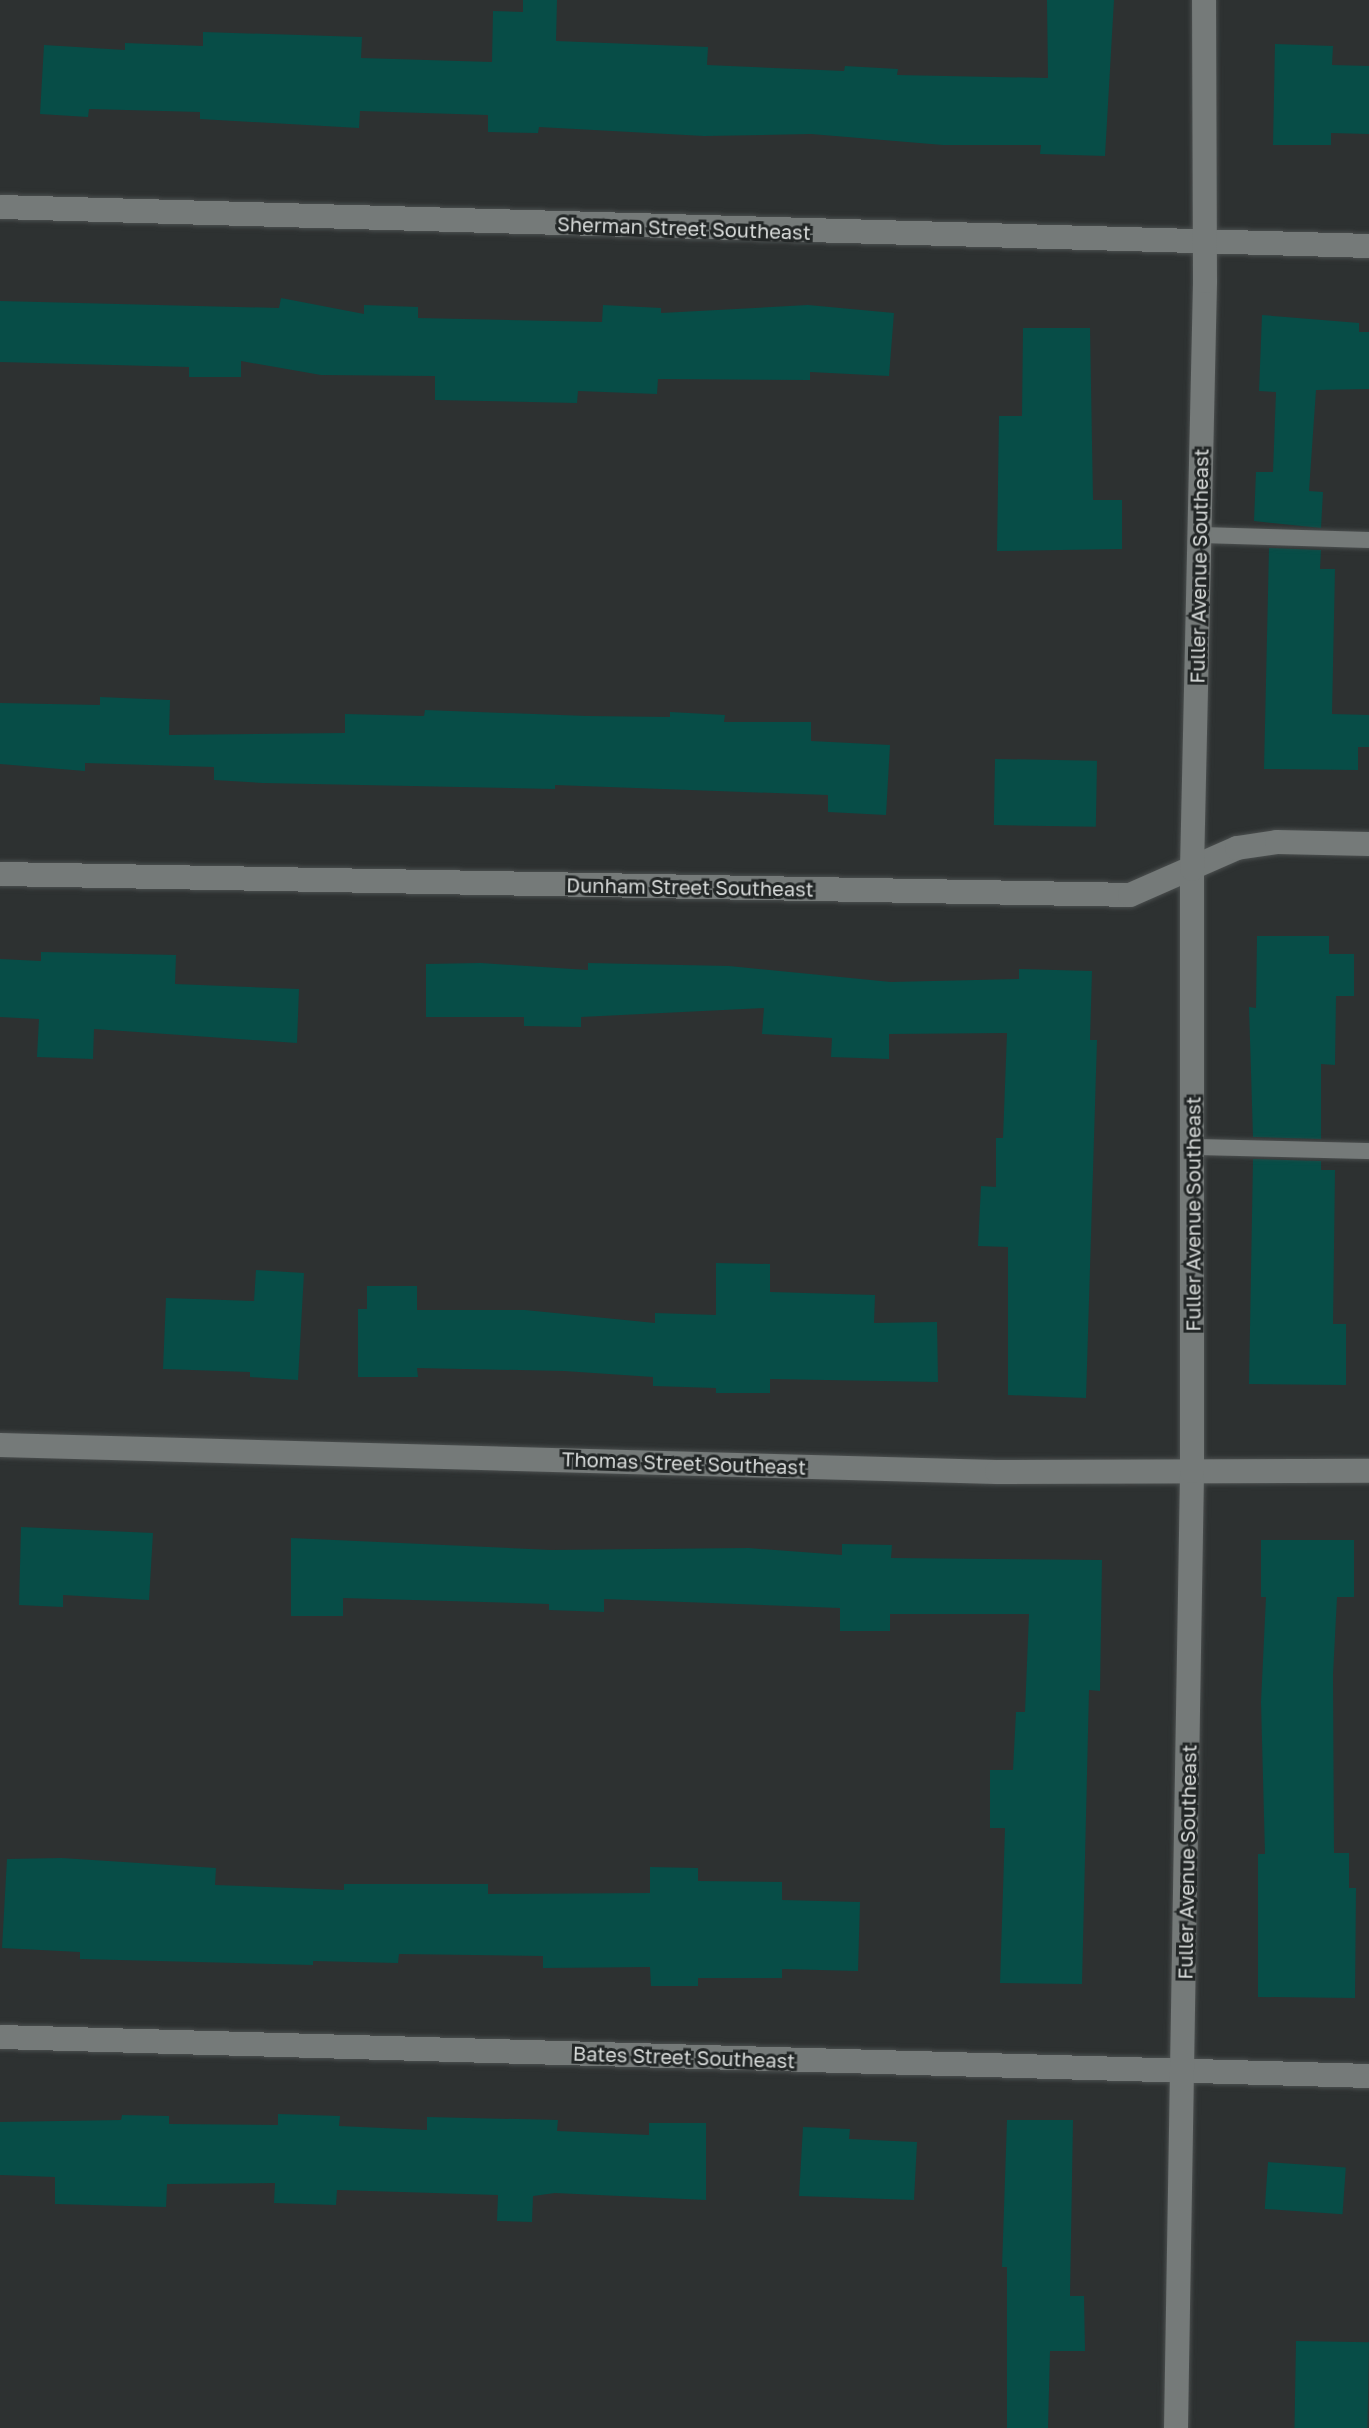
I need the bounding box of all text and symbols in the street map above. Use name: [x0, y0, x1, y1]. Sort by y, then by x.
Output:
street label: Sherman Street Southeast: [557, 212, 811, 244]
street label: Fuller Avenue Southeast: [1185, 448, 1213, 684]
street label: Dunham Street Southeast: [566, 873, 814, 901]
street label: Fuller Avenue Southeast: [1181, 1096, 1205, 1332]
street label: Thomas Street Southeast: [562, 1447, 806, 1479]
street label: Fuller Avenue Southeast: [1173, 1744, 1201, 1980]
street label: Bates Street Southeast: [572, 2041, 796, 2073]

